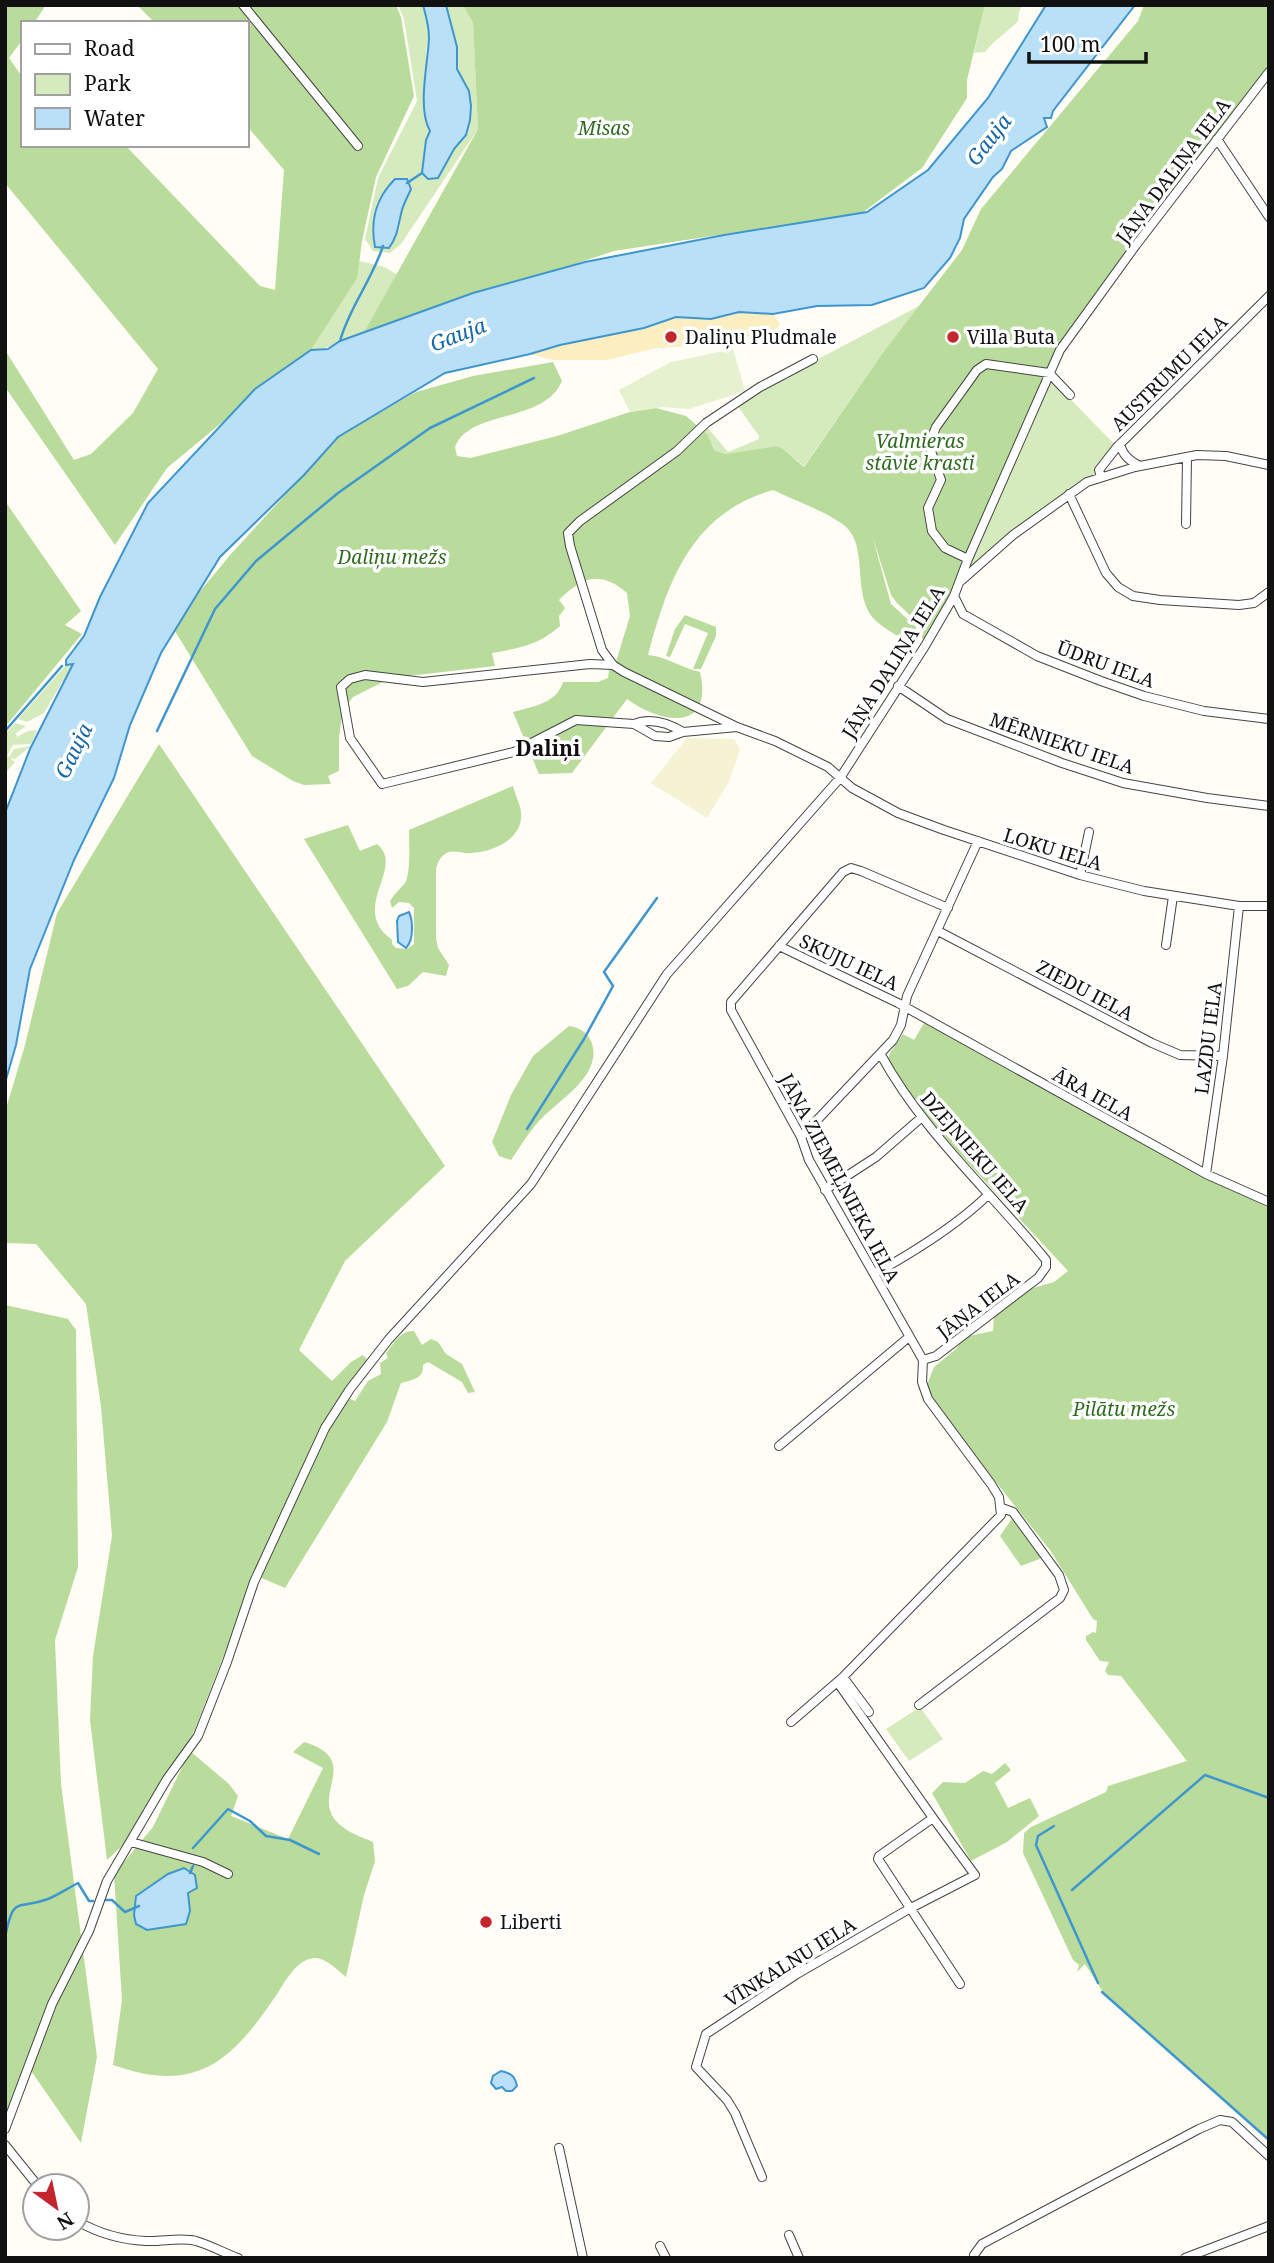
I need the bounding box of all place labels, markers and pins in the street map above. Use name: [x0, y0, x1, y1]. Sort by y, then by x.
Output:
place label: Daliņu Pludmale: [685, 324, 837, 350]
place label: Villa Buta: [967, 324, 1055, 350]
marker: Daliņu Pludmale: [663, 329, 679, 345]
marker: Villa Buta: [945, 329, 961, 345]
place label: Liberti: [500, 1909, 561, 1935]
marker: Liberti: [478, 1914, 494, 1930]

